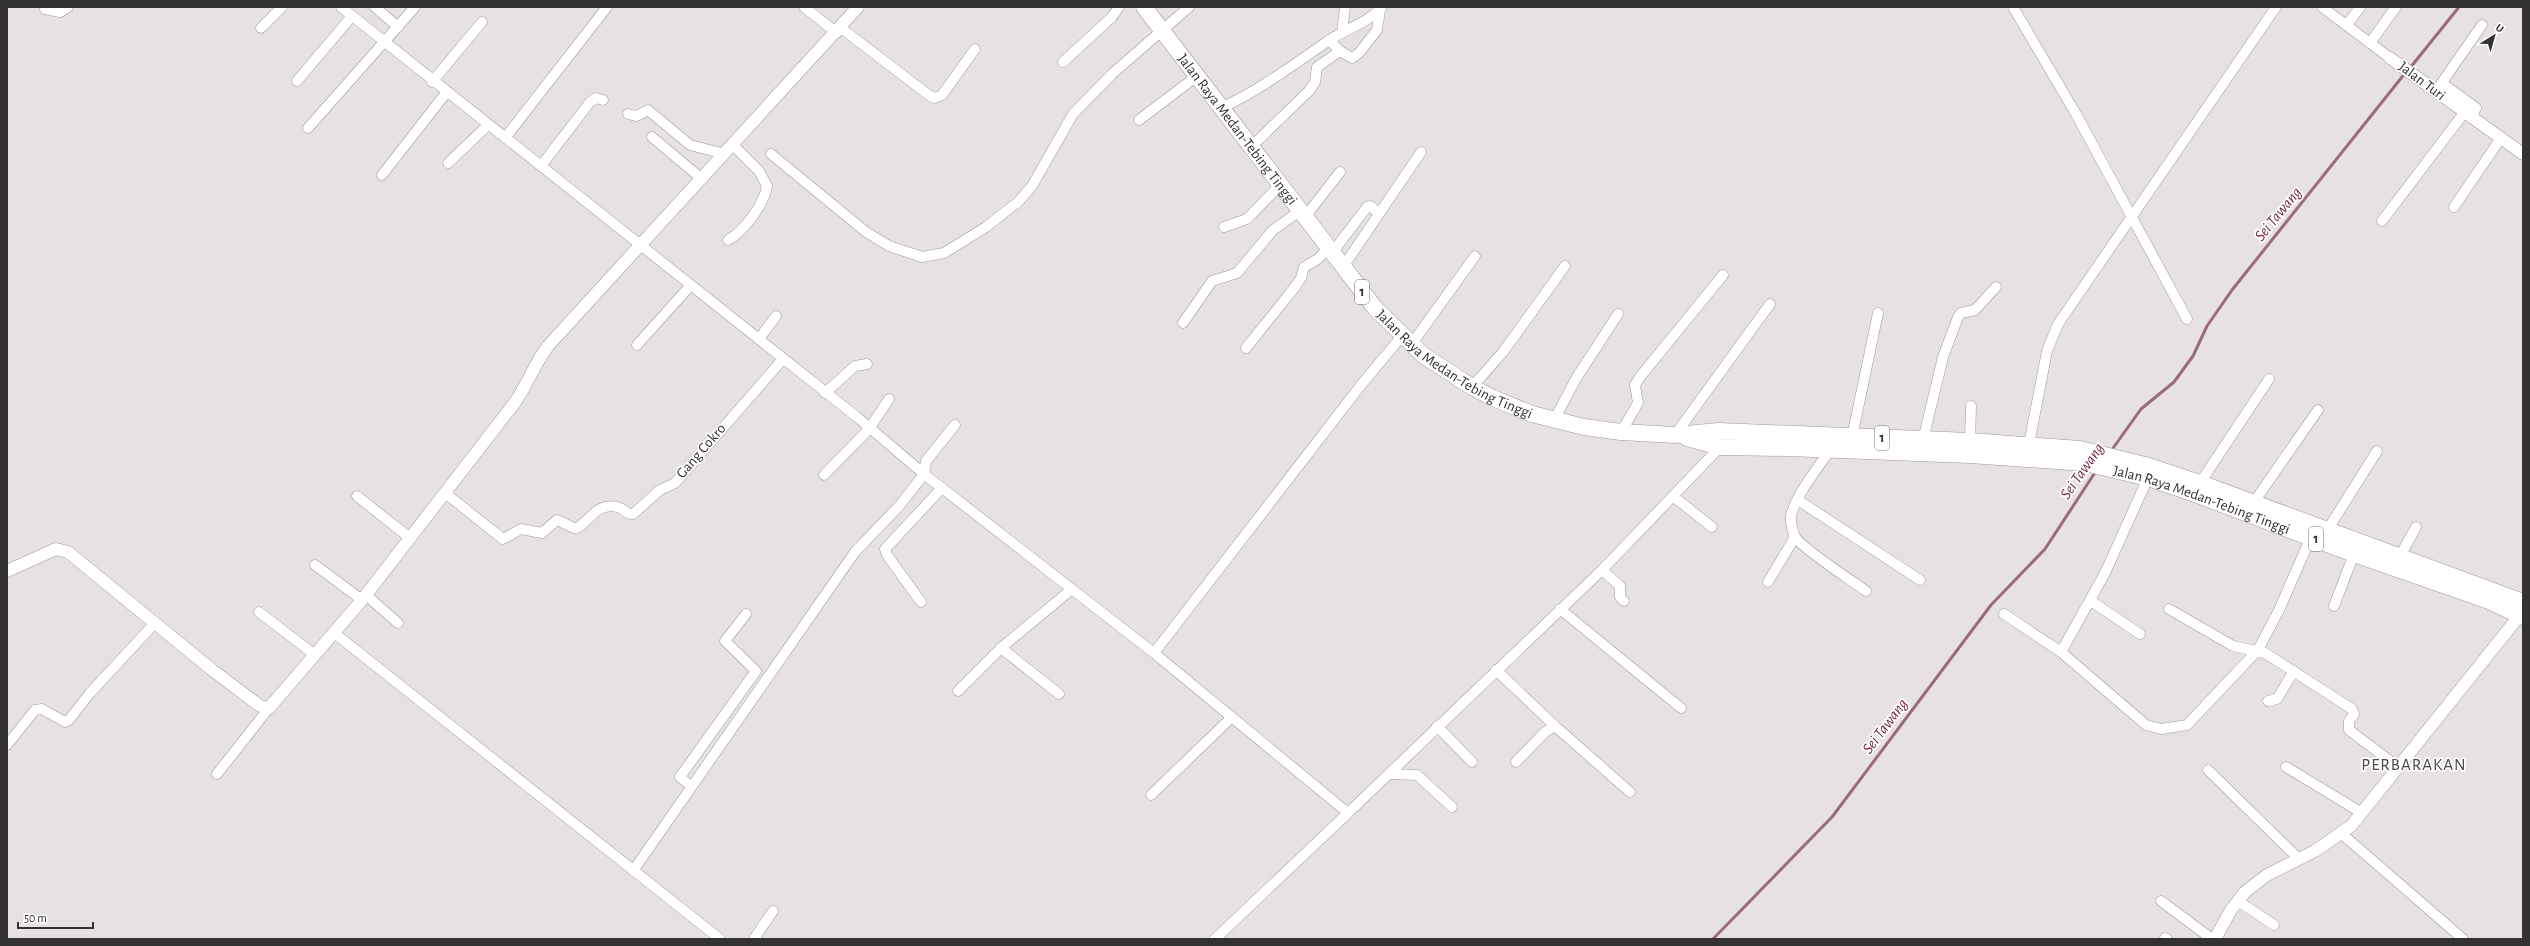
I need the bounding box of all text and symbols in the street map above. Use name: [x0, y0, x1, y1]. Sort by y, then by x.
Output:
north arrow: [2474, 16, 2514, 56]
text: U: [2494, 22, 2506, 35]
street label: Jalan Raya Medan-Tebing Tinggi: [1175, 51, 1300, 208]
street label: Jalan Turi: [2396, 59, 2448, 103]
water label: Sei Tawang: [2252, 184, 2304, 244]
road number: 1: [1355, 280, 1369, 304]
street label: Jalan Raya Medan-Tebing Tinggi: [1374, 307, 1535, 421]
street label: Gang Cokro: [673, 421, 729, 481]
road number: 1: [1875, 426, 1889, 450]
water label: Sei Tawang: [2057, 440, 2107, 502]
street label: Jalan Raya Medan-Tebing Tinggi: [2112, 463, 2292, 537]
road number: 1: [2309, 527, 2323, 551]
water label: Sei Tawang: [1859, 696, 1911, 756]
district label: PERBARAKAN: [2361, 756, 2467, 773]
scale bar: [18, 904, 93, 930]
text: 50 m: [24, 912, 47, 924]

